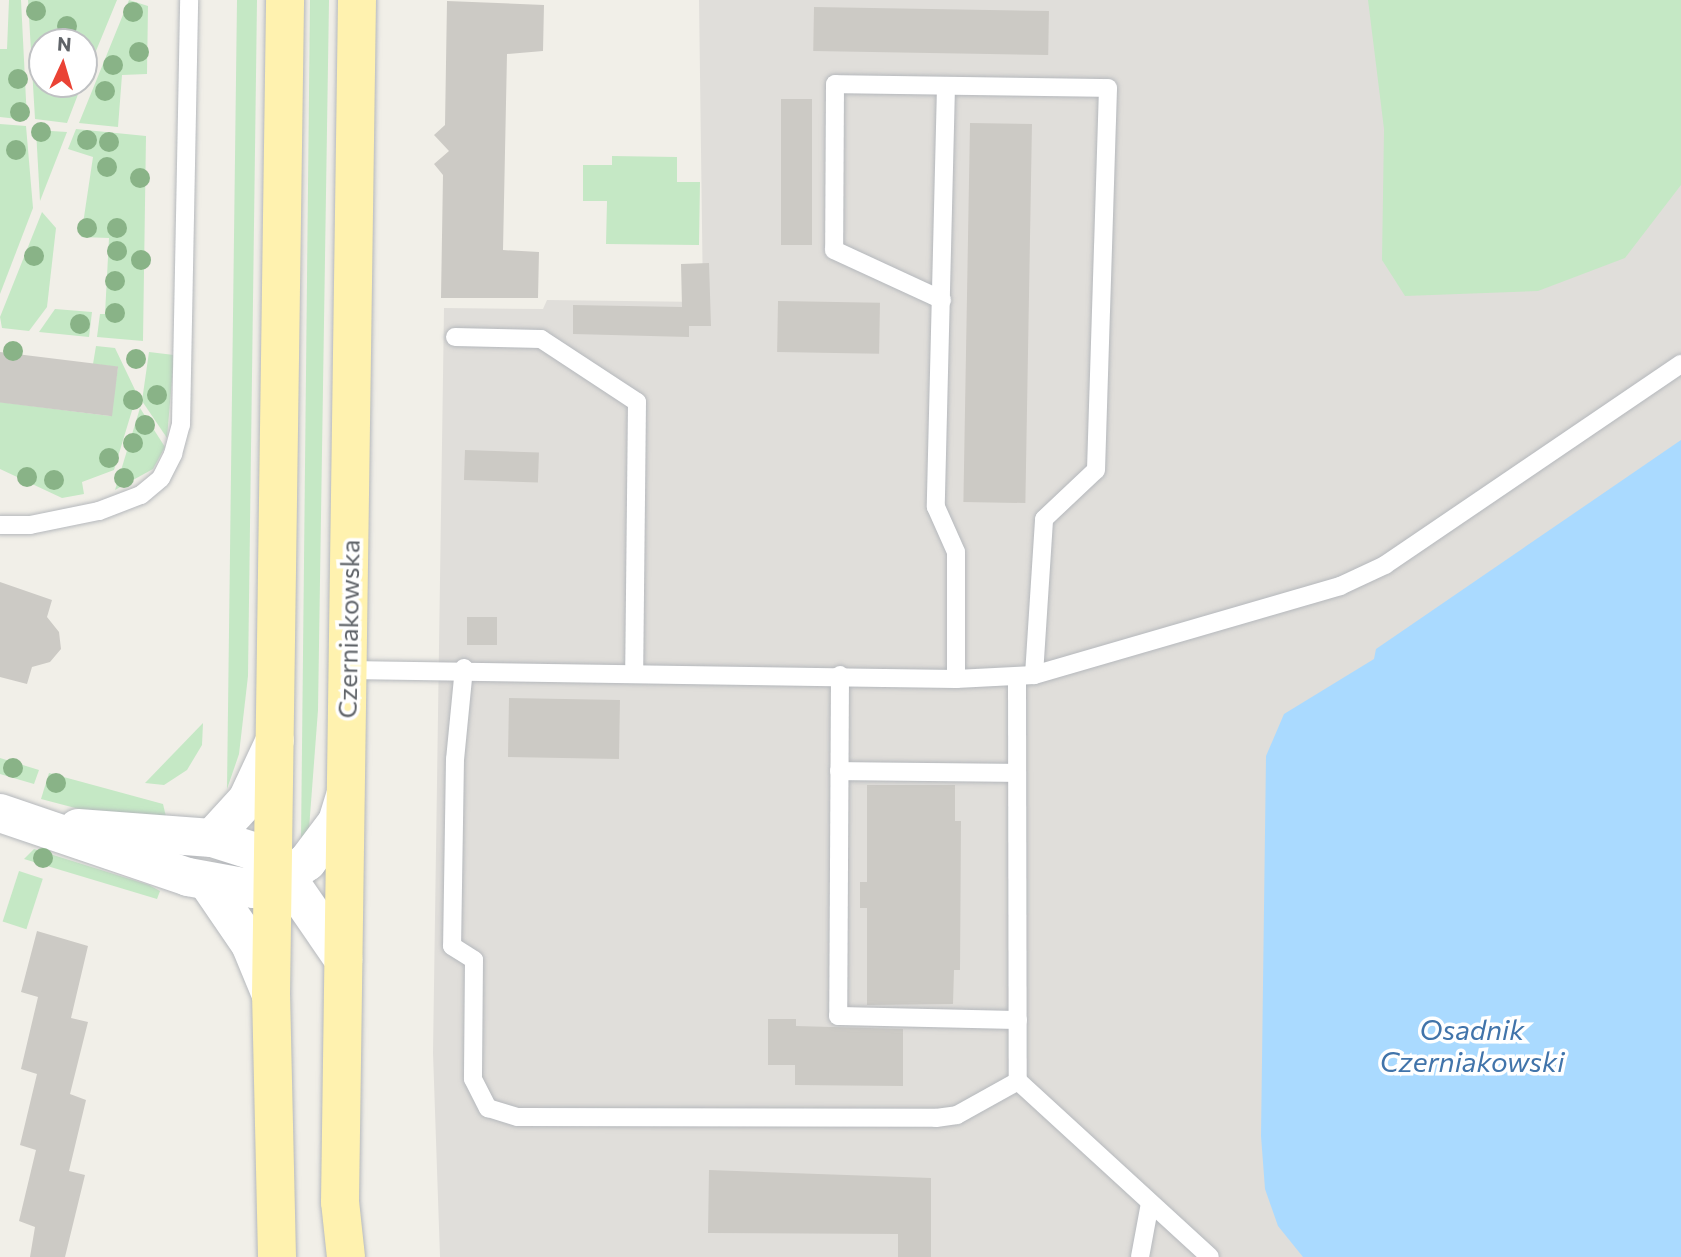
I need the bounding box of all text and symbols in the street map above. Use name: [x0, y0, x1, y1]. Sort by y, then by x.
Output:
north arrow: [28, 28, 98, 98]
text: N: [56, 32, 72, 56]
street label: Czerniakowska: [331, 539, 365, 719]
water label: Osadnik Czerniakowski: [1380, 1012, 1564, 1078]

